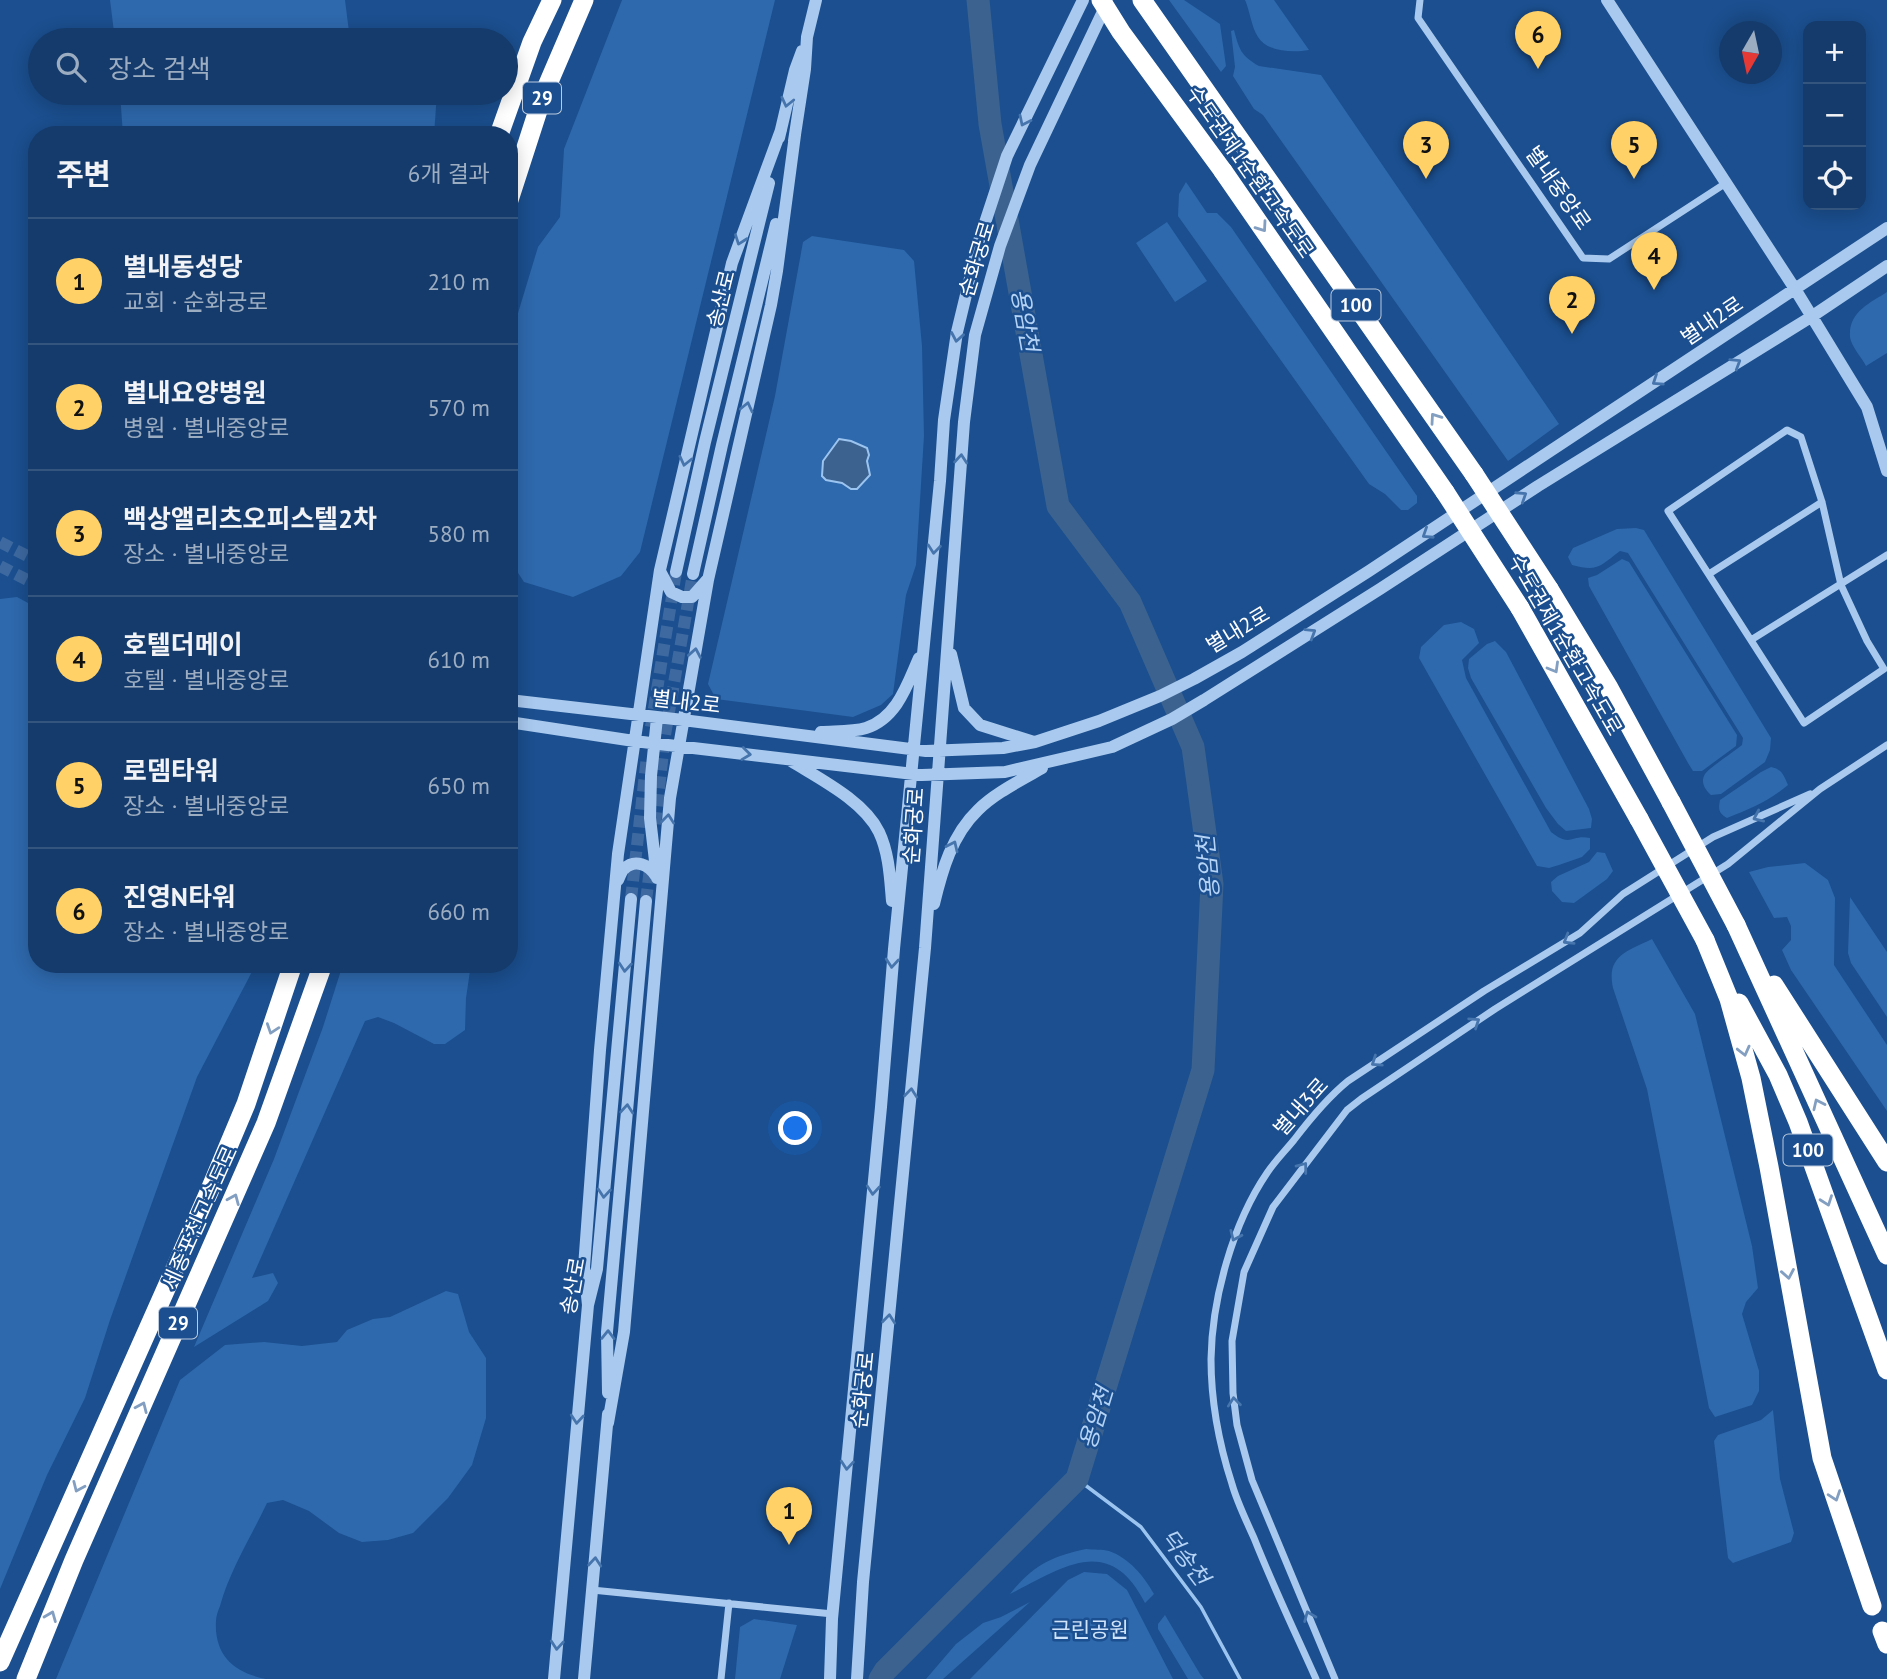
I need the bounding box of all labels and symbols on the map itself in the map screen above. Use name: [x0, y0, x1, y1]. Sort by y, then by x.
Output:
pin: 6: [1515, 11, 1561, 69]
north arrow: [1719, 21, 1782, 84]
street label: 수도권제1순환고속도로: [1181, 80, 1320, 263]
road number: 29: [523, 82, 561, 114]
one-way arrow: [781, 96, 796, 108]
one-way arrow: [1019, 114, 1033, 126]
pin: 3: [1403, 121, 1449, 179]
pin: 5: [1611, 121, 1657, 179]
street label: 별내중앙로: [1520, 140, 1597, 235]
street label: 순화궁로: [952, 218, 1001, 300]
one-way arrow: [1254, 219, 1266, 232]
pin: 4: [1631, 232, 1677, 290]
one-way arrow: [735, 234, 749, 246]
street label: 송산로: [700, 267, 741, 330]
pin: 2: [1549, 276, 1595, 334]
water label: 용암천: [1006, 286, 1046, 356]
road number: 100: [1332, 290, 1380, 320]
street label: 별내2로: [1675, 290, 1748, 351]
one-way arrow: [950, 331, 965, 343]
one-way arrow: [1729, 358, 1742, 371]
one-way arrow: [1652, 373, 1665, 385]
one-way arrow: [739, 401, 754, 413]
one-way arrow: [1431, 413, 1443, 426]
one-way arrow: [953, 453, 968, 464]
one-way arrow: [679, 455, 693, 467]
one-way arrow: [1515, 491, 1528, 504]
one-way arrow: [1421, 526, 1434, 539]
one-way arrow: [927, 543, 942, 554]
street label: 수도권제1순환고속도로: [1503, 549, 1628, 740]
street label: 별내2로: [1201, 600, 1274, 659]
one-way arrow: [1303, 628, 1316, 641]
one-way arrow: [687, 647, 702, 659]
one-way arrow: [1546, 660, 1559, 673]
street label: 별내2로: [650, 684, 722, 719]
one-way arrow: [740, 747, 752, 762]
street label: 순화궁로: [897, 786, 930, 865]
one-way arrow: [1753, 809, 1765, 823]
one-way arrow: [661, 813, 676, 825]
water label: 용암천: [1190, 831, 1225, 900]
one-way arrow: [945, 841, 959, 853]
one-way arrow: [1562, 932, 1575, 945]
one-way arrow: [885, 958, 900, 969]
one-way arrow: [618, 962, 633, 973]
one-way arrow: [1467, 1018, 1480, 1031]
one-way arrow: [266, 1023, 280, 1035]
one-way arrow: [1736, 1045, 1750, 1057]
one-way arrow: [1371, 1054, 1384, 1067]
street label: 별내3로: [1267, 1072, 1334, 1141]
one-way arrow: [903, 1087, 918, 1099]
one-way arrow: [1812, 1099, 1826, 1111]
one-way arrow: [619, 1103, 634, 1114]
your location: [778, 1111, 812, 1145]
road number: 100: [1784, 1134, 1832, 1166]
street label: 세종포천고속도로: [156, 1142, 243, 1294]
one-way arrow: [1294, 1163, 1307, 1175]
one-way arrow: [866, 1185, 881, 1196]
one-way arrow: [597, 1188, 612, 1199]
one-way arrow: [226, 1194, 240, 1206]
one-way arrow: [1819, 1195, 1833, 1207]
one-way arrow: [1229, 1229, 1243, 1241]
street label: 송산로: [554, 1255, 591, 1317]
one-way arrow: [1780, 1268, 1795, 1280]
road number: 29: [159, 1308, 197, 1338]
one-way arrow: [881, 1314, 896, 1325]
one-way arrow: [600, 1330, 615, 1341]
street label: 순화궁로: [845, 1350, 880, 1430]
water label: 용암천: [1072, 1381, 1119, 1452]
one-way arrow: [1227, 1396, 1242, 1407]
one-way arrow: [134, 1402, 148, 1414]
one-way arrow: [570, 1414, 585, 1425]
one-way arrow: [840, 1460, 855, 1471]
one-way arrow: [72, 1479, 86, 1492]
pin: 1: [766, 1487, 812, 1545]
one-way arrow: [1827, 1489, 1841, 1502]
water label: 덕송천: [1155, 1523, 1218, 1593]
one-way arrow: [587, 1556, 602, 1567]
one-way arrow: [43, 1610, 57, 1622]
one-way arrow: [1304, 1611, 1318, 1623]
park label: 근린공원: [1051, 1616, 1129, 1643]
one-way arrow: [550, 1640, 565, 1651]

